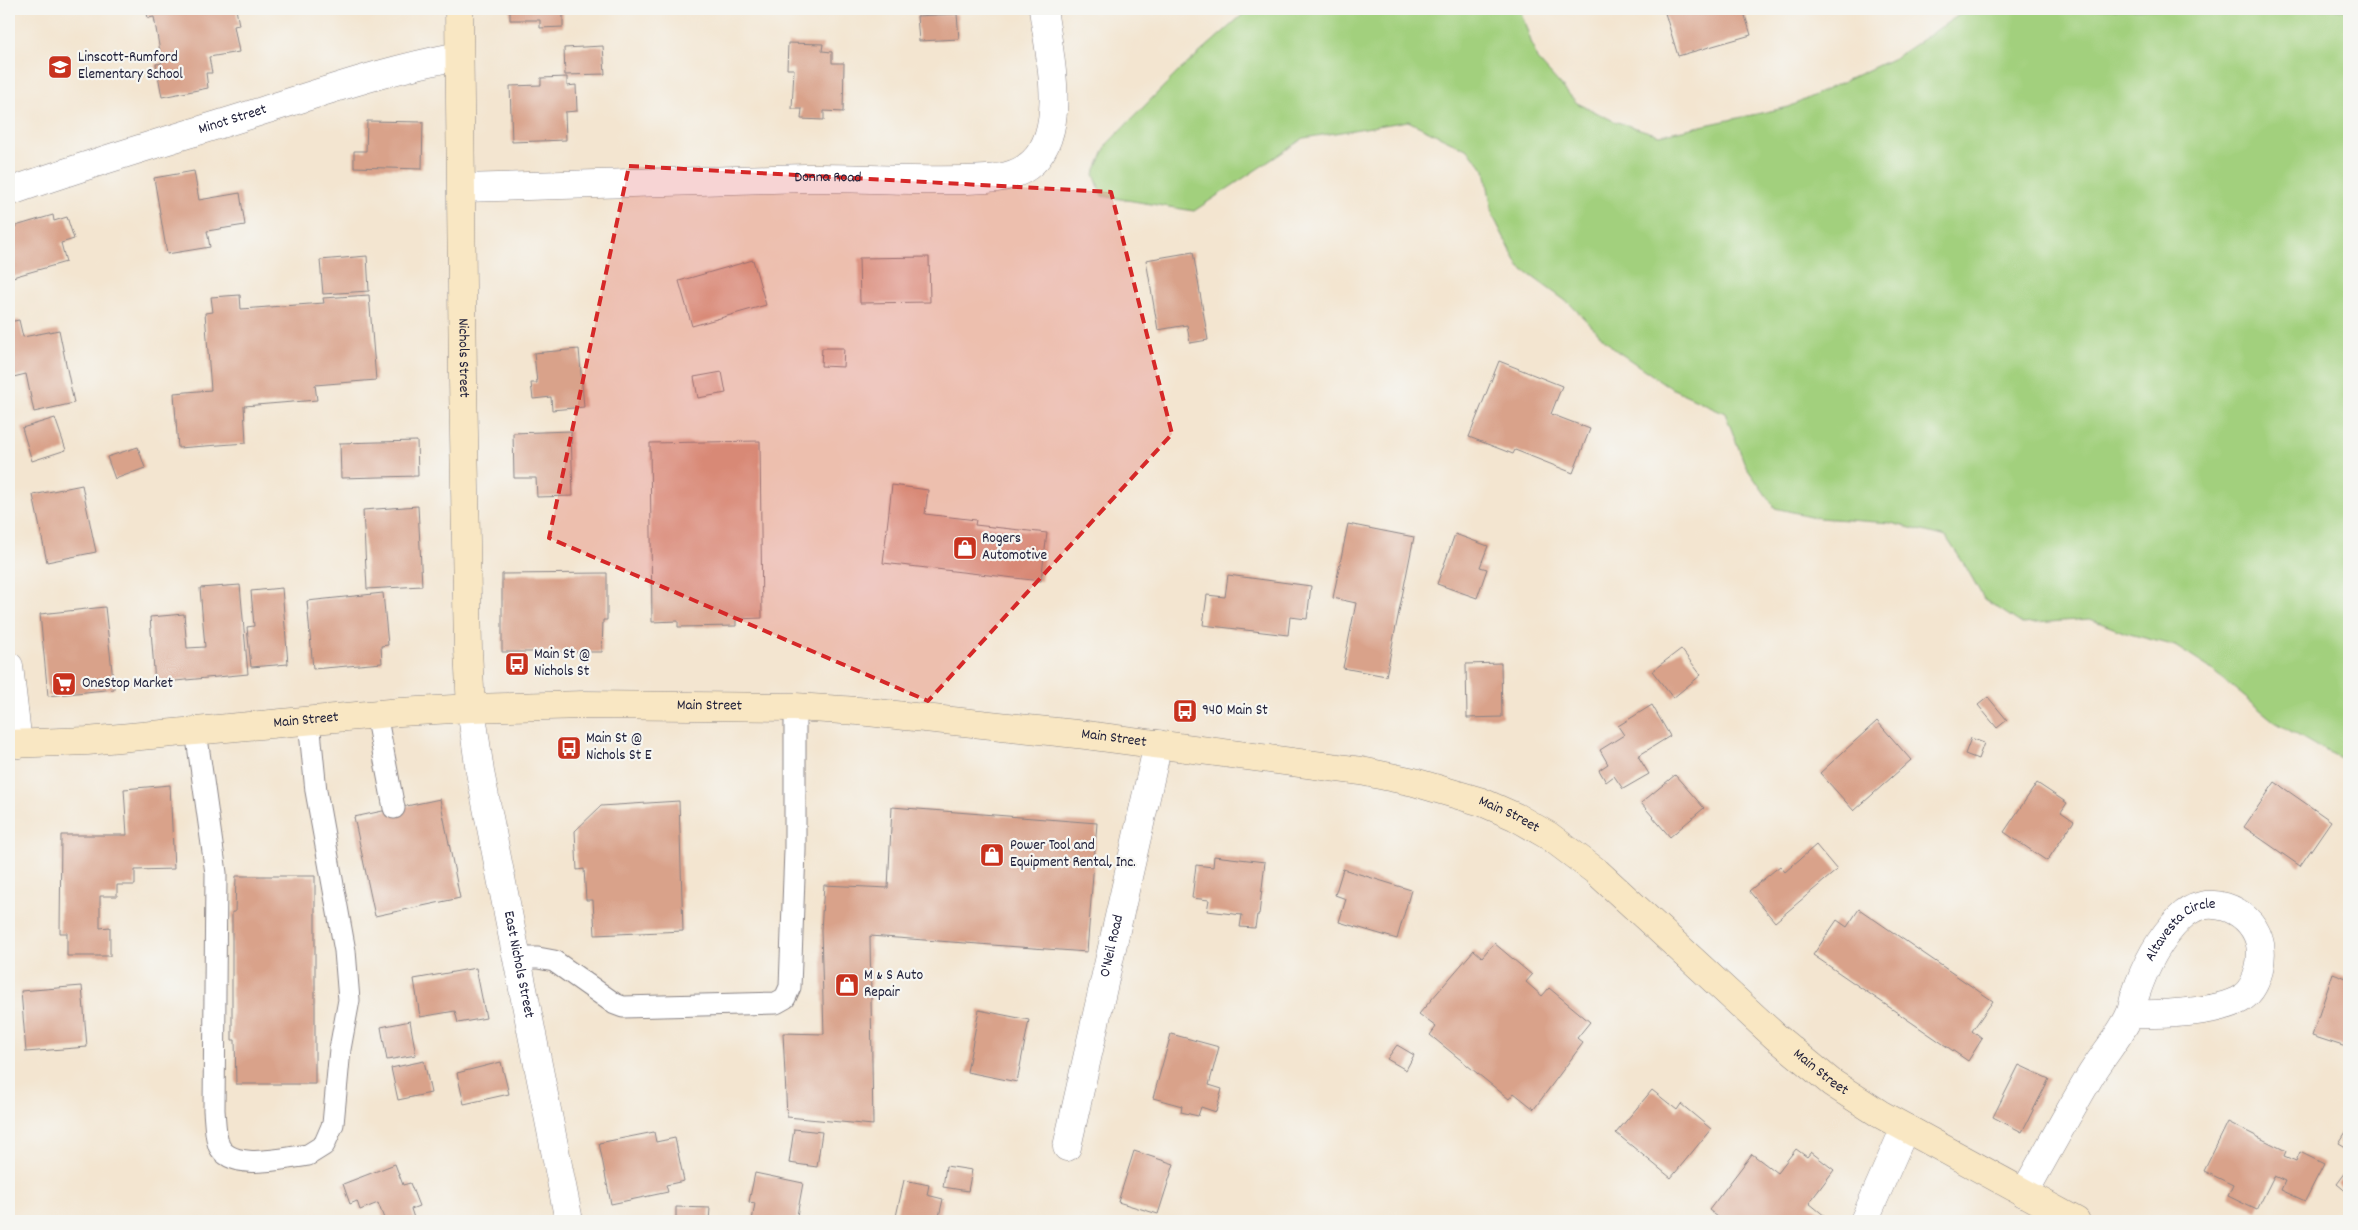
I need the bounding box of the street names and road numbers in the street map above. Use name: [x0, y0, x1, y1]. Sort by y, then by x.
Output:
street label: Minot Street: [196, 99, 270, 141]
street label: Donna Road: [794, 167, 862, 190]
street label: Nichols Street: [451, 318, 474, 398]
street label: Main Street: [677, 695, 743, 718]
street label: Main Street: [272, 707, 340, 735]
street label: Main Street: [1080, 724, 1148, 754]
street label: Main Street: [1475, 791, 1544, 839]
street label: Altavesta Circle: [2140, 894, 2216, 966]
street label: East Nichols Street: [497, 909, 540, 1021]
street label: O'Neil Road: [1095, 913, 1130, 979]
street label: Main Street: [1788, 1044, 1853, 1102]

